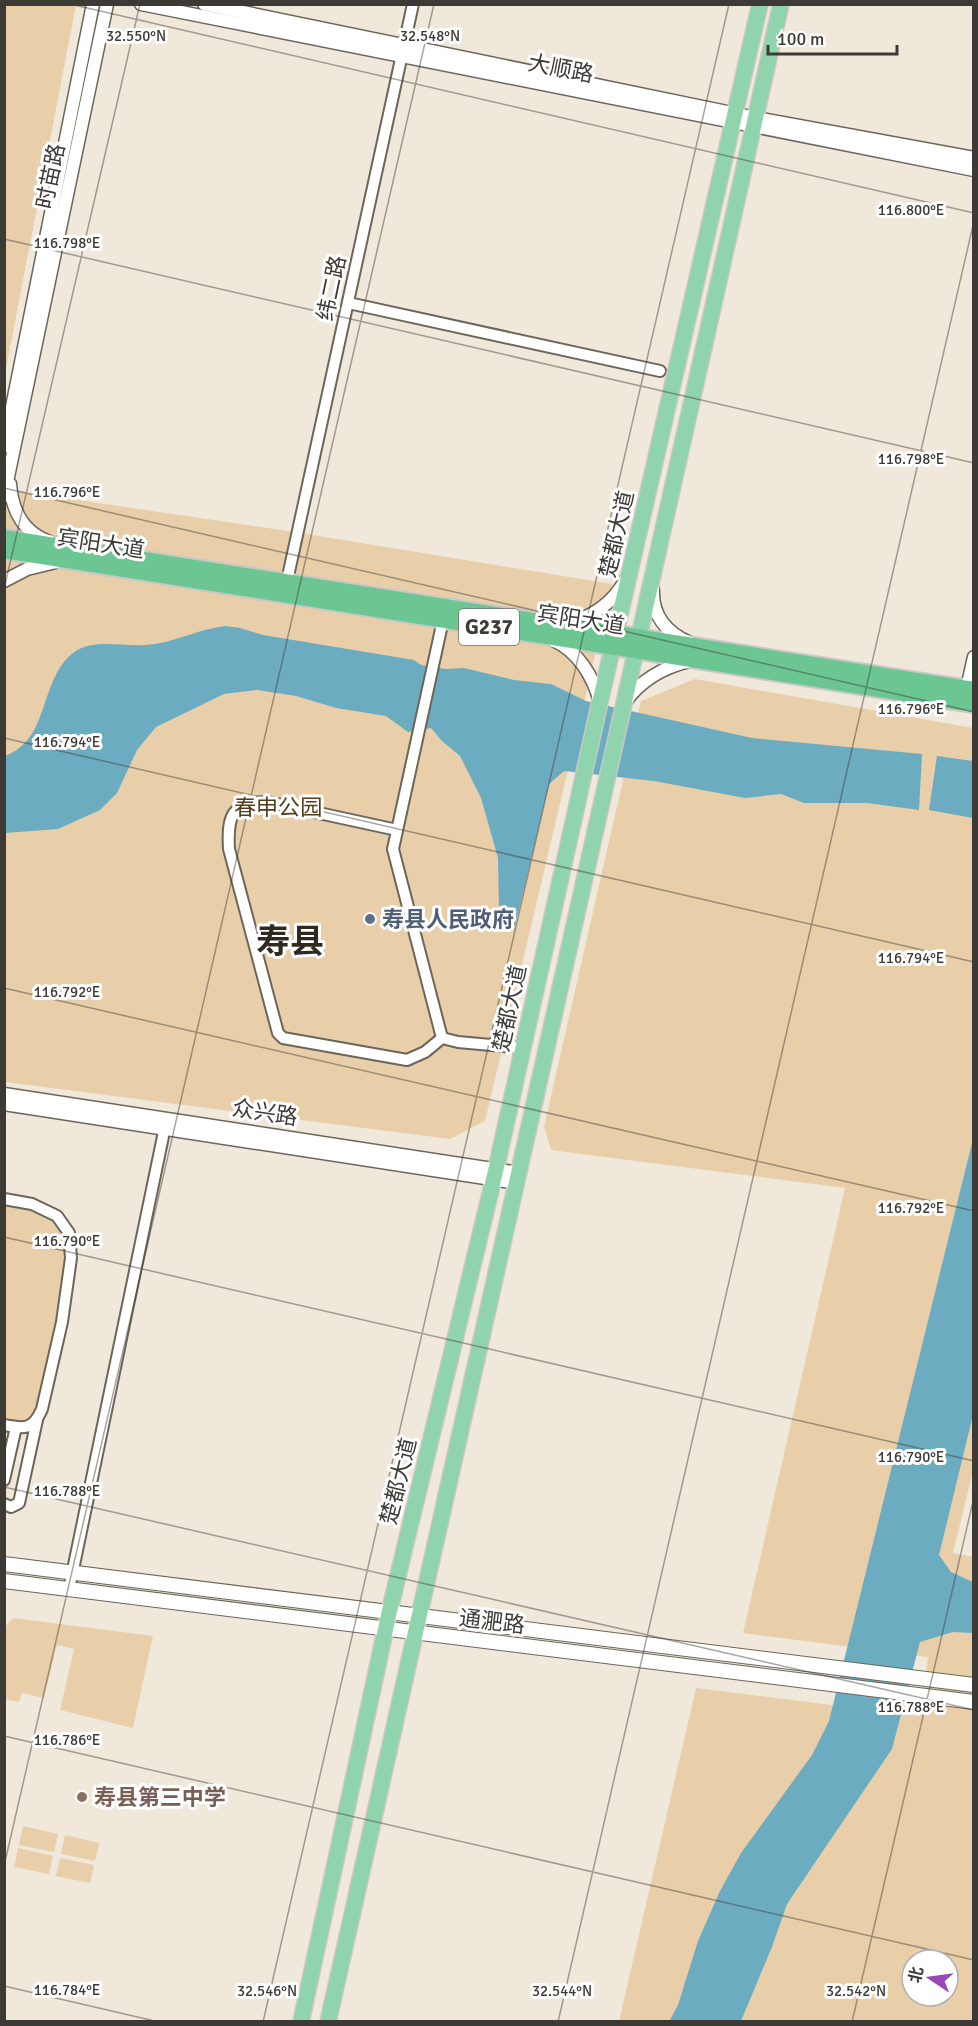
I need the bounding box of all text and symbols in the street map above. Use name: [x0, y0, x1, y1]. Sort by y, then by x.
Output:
scale bar: [768, 18, 897, 56]
text: 32.550°N: [106, 27, 166, 45]
text: 32.548°N: [400, 27, 460, 45]
text: 100 m: [777, 28, 824, 50]
street label: 大顺路: [526, 49, 596, 88]
street label: 时苗路: [30, 141, 71, 211]
text: 116.800°E: [878, 201, 944, 219]
text: 116.798°E: [34, 234, 100, 252]
street label: 纬二路: [311, 253, 352, 323]
text: 116.798°E: [878, 450, 944, 468]
text: 116.796°E: [34, 483, 100, 501]
street label: 楚都大道: [593, 488, 640, 580]
street label: 宾阳大道: [55, 523, 146, 564]
street label: 宾阳大道: [535, 599, 626, 640]
road number: G237: [459, 609, 519, 645]
text: 116.796°E: [878, 700, 944, 718]
text: 116.794°E: [34, 733, 100, 751]
park label: 春申公园: [234, 794, 322, 821]
place label: 寿县人民政府: [382, 906, 514, 933]
marker: 寿县人民政府: [363, 912, 377, 926]
district label: 寿县: [256, 921, 324, 963]
text: 116.794°E: [878, 949, 944, 967]
street label: 楚都大道: [487, 962, 532, 1054]
text: 116.792°E: [34, 983, 100, 1001]
street label: 众兴路: [230, 1094, 300, 1131]
text: 116.792°E: [878, 1199, 944, 1217]
text: 116.790°E: [34, 1232, 100, 1250]
street label: 楚都大道: [375, 1435, 422, 1527]
text: 116.790°E: [878, 1448, 944, 1466]
text: 116.788°E: [34, 1482, 100, 1500]
street label: 通淝路: [458, 1604, 526, 1639]
text: 116.788°E: [878, 1698, 944, 1716]
text: 116.786°E: [34, 1731, 100, 1749]
place label: 寿县第三中学: [94, 1784, 226, 1811]
marker: 寿县第三中学: [75, 1790, 89, 1804]
north arrow: [900, 1948, 960, 2008]
text: 北: [905, 1965, 928, 1985]
text: 116.784°E: [34, 1981, 100, 1999]
text: 32.546°N: [237, 1982, 297, 2000]
text: 32.544°N: [532, 1982, 592, 2000]
text: 32.542°N: [826, 1982, 886, 2000]

